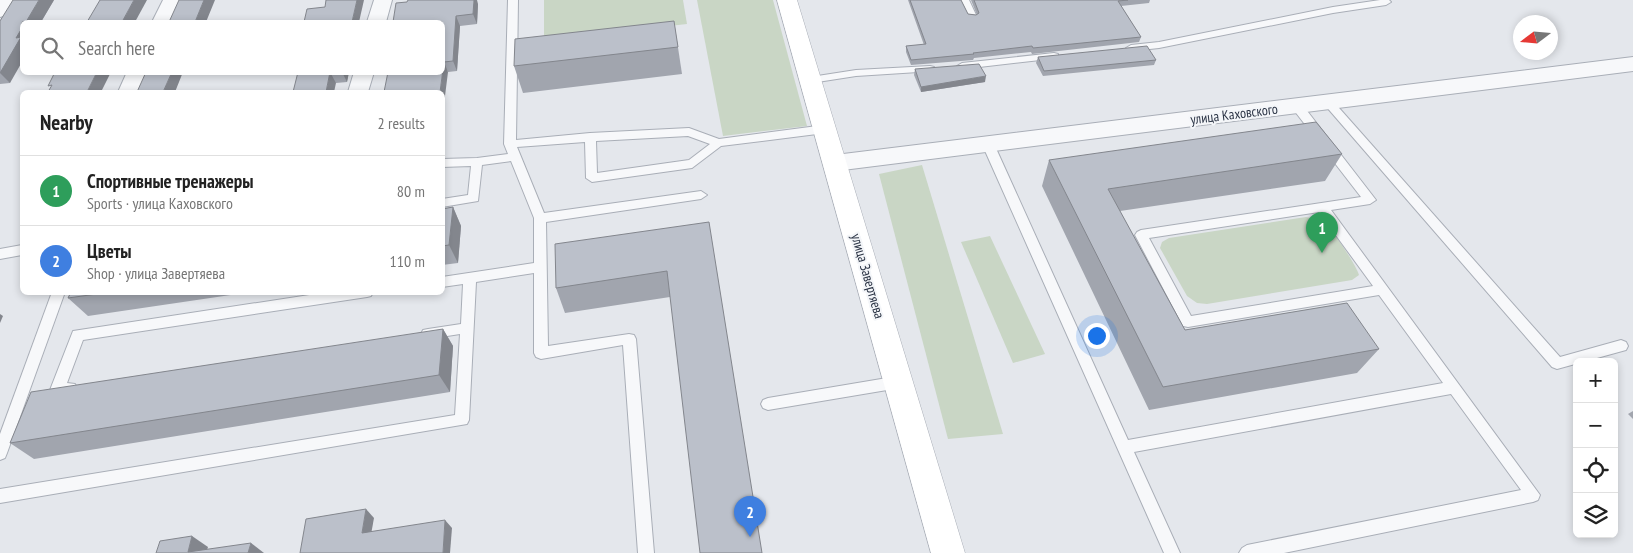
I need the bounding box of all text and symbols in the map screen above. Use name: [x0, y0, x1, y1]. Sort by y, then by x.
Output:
north arrow: [1513, 15, 1558, 60]
search box: [20, 20, 445, 75]
icon: search: [38, 34, 66, 62]
text: Search here: [78, 36, 155, 60]
street label: улица Каховского: [1189, 100, 1279, 128]
text: Nearby: [40, 109, 93, 136]
text: 2 results: [378, 113, 425, 133]
text: Спортивные тренажеры: [87, 169, 254, 193]
text: 1: [52, 181, 60, 201]
text: 80 m: [397, 181, 425, 201]
text: Sports · улица Каховского: [87, 193, 233, 213]
pin: 1: [1306, 212, 1338, 253]
street label: улица Завертяева: [847, 231, 889, 321]
text: Цветы: [87, 239, 132, 263]
text: 2: [52, 251, 60, 271]
text: 110 m: [390, 251, 425, 271]
text: Shop · улица Завертяева: [87, 263, 225, 283]
your location: [1084, 323, 1110, 349]
map controls: [1573, 358, 1618, 538]
button: +: [1573, 358, 1618, 403]
button: −: [1573, 403, 1618, 448]
button: locate: [1573, 448, 1618, 493]
button: layers: [1573, 493, 1618, 538]
pin: 2: [734, 496, 766, 537]

